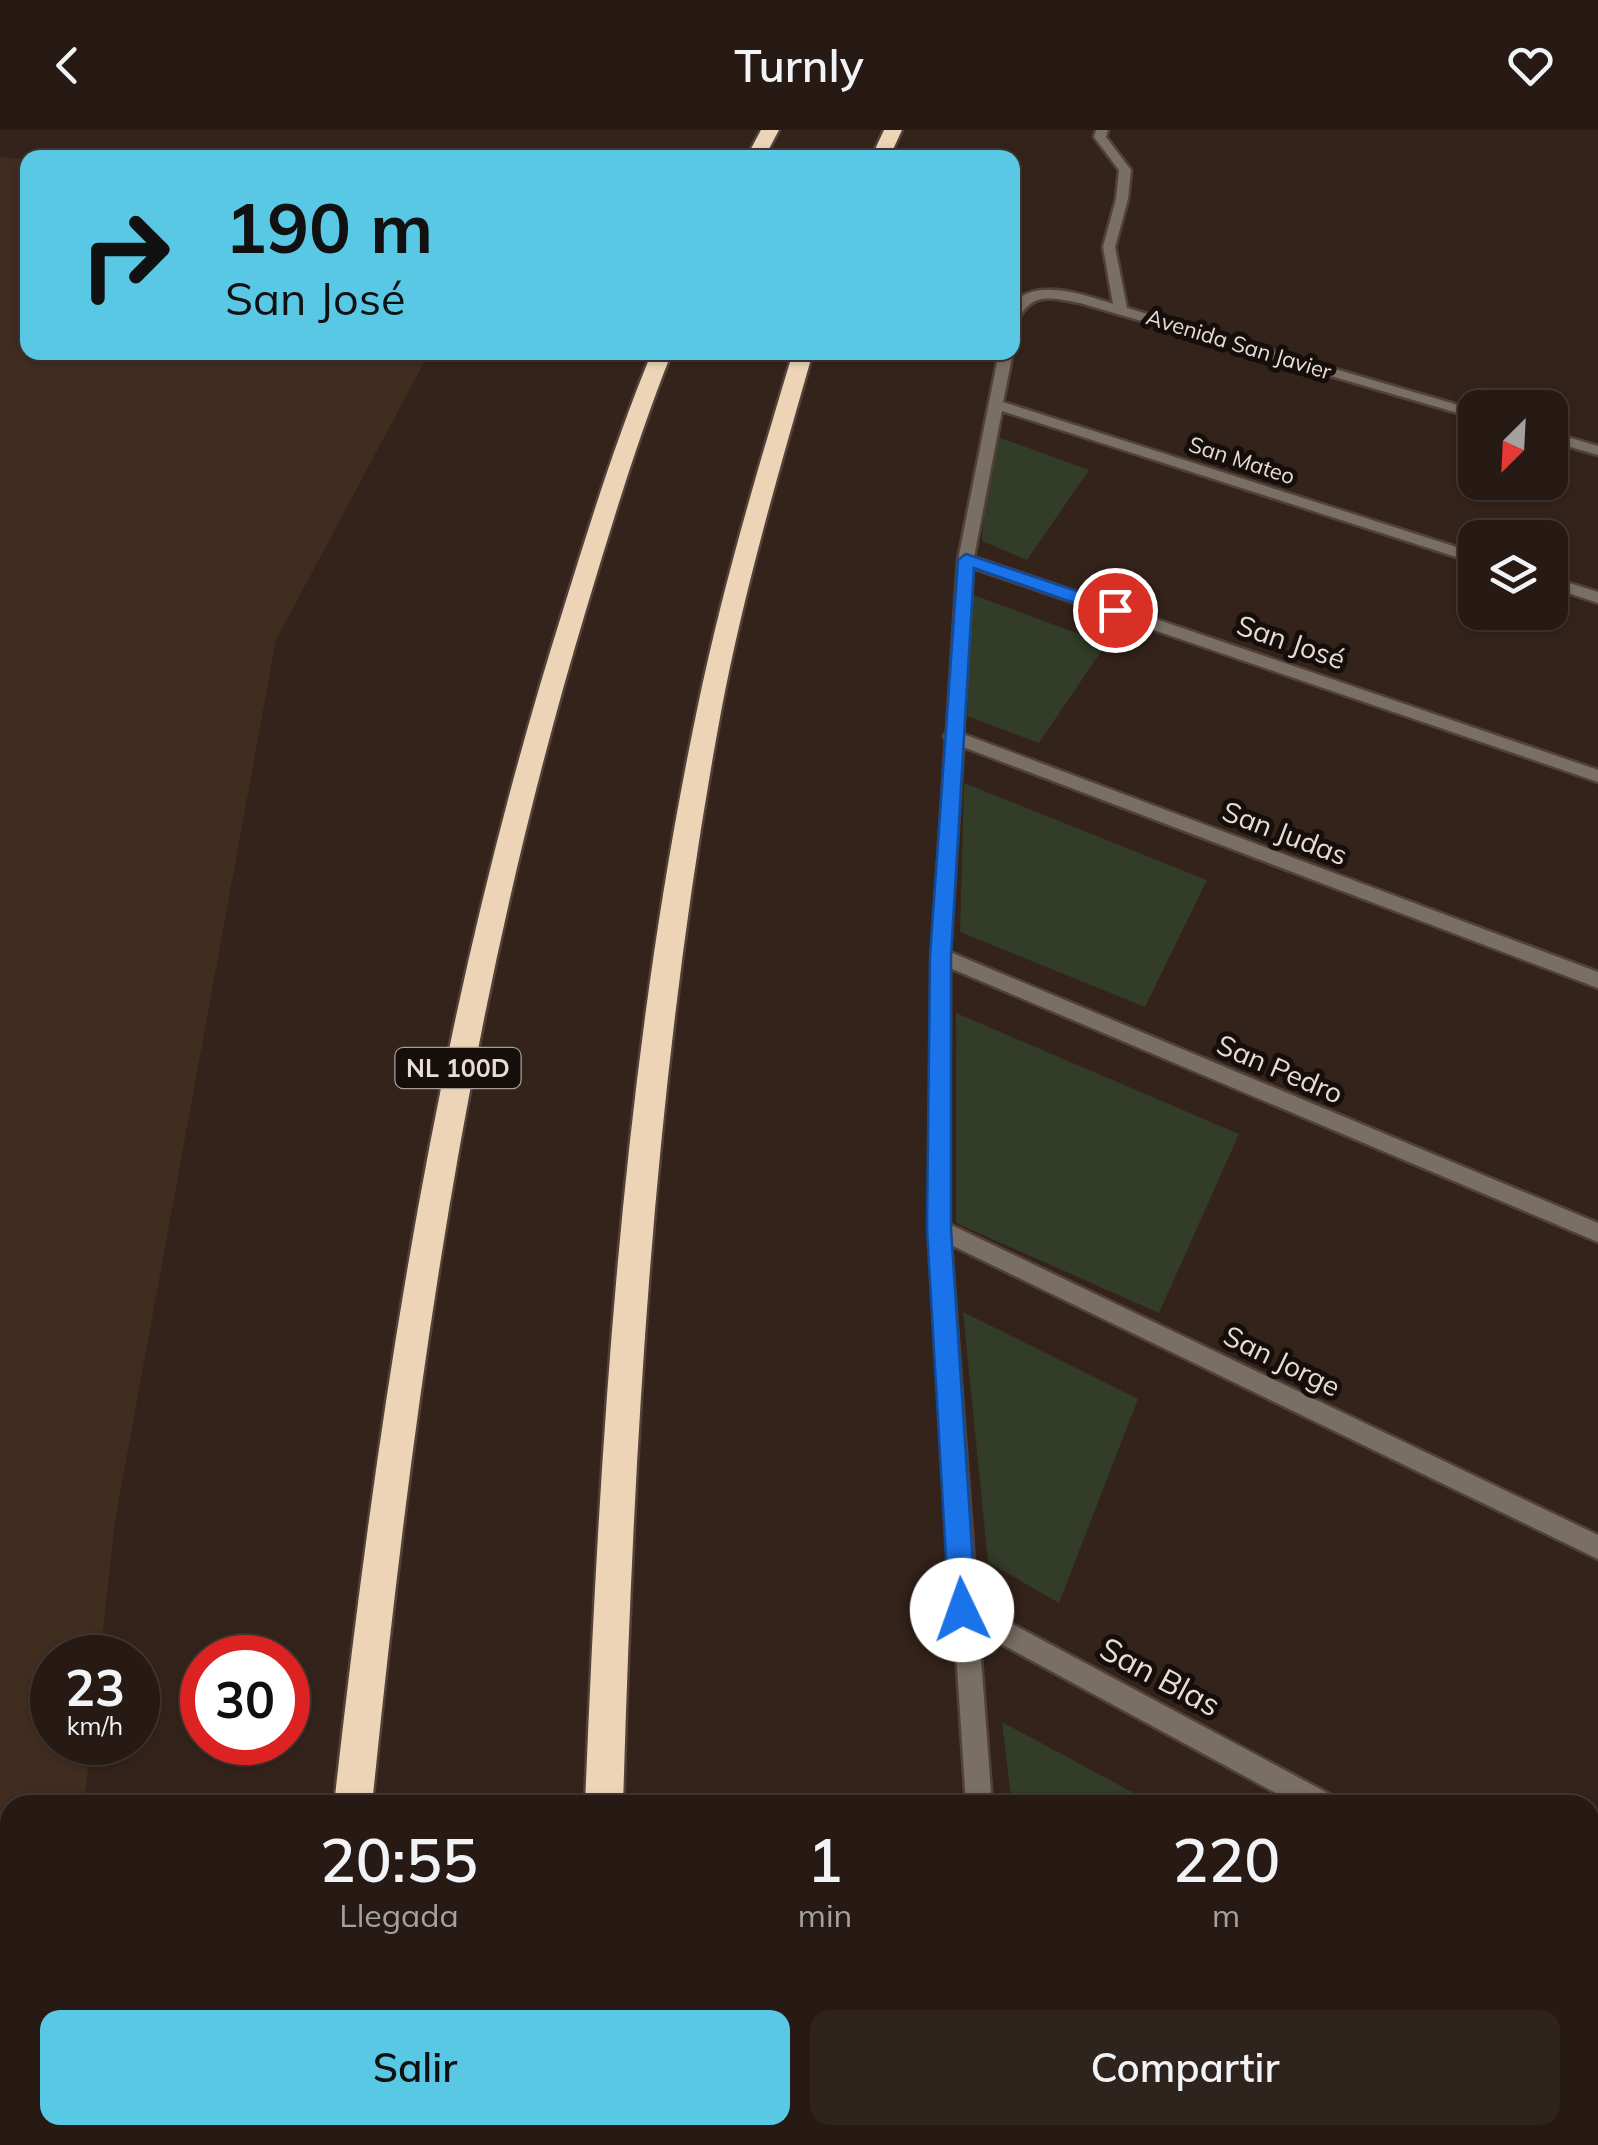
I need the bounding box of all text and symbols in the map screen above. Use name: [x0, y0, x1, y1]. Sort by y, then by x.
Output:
text: Turnly: [734, 37, 864, 93]
icon: back: [40, 38, 95, 93]
icon: heart: [1503, 38, 1558, 93]
text: 190 m: [225, 183, 433, 271]
icon: right: [60, 190, 190, 320]
text: San José: [225, 270, 405, 326]
street label: Avenida San Javier: [1143, 303, 1335, 385]
north arrow: [1458, 390, 1568, 500]
map controls: [1458, 390, 1568, 630]
street label: San Mateo: [1185, 430, 1299, 490]
button: layers: [1458, 520, 1568, 630]
pin: [1073, 568, 1158, 653]
icon: arrive: [1088, 583, 1143, 638]
street label: San José: [1232, 607, 1350, 676]
street label: San Judas: [1218, 793, 1353, 872]
street label: San Pedro: [1212, 1026, 1349, 1111]
road number: NL 100D: [396, 1048, 520, 1088]
street label: San Jorge: [1218, 1317, 1346, 1404]
position arrow: [910, 1558, 1014, 1662]
street label: San Blas: [1093, 1628, 1228, 1724]
speed limit sign: 30: [180, 1635, 310, 1765]
text: 23: [65, 1656, 125, 1719]
text: km/h: [67, 1710, 123, 1741]
text: 20:55: [320, 1822, 478, 1897]
text: 1: [807, 1822, 843, 1897]
text: 220: [1172, 1822, 1280, 1897]
text: Llegada: [339, 1895, 459, 1935]
text: min: [798, 1895, 852, 1935]
text: m: [1212, 1895, 1240, 1935]
button: Salir: [40, 2010, 790, 2125]
button: Compartir: [810, 2010, 1560, 2125]

